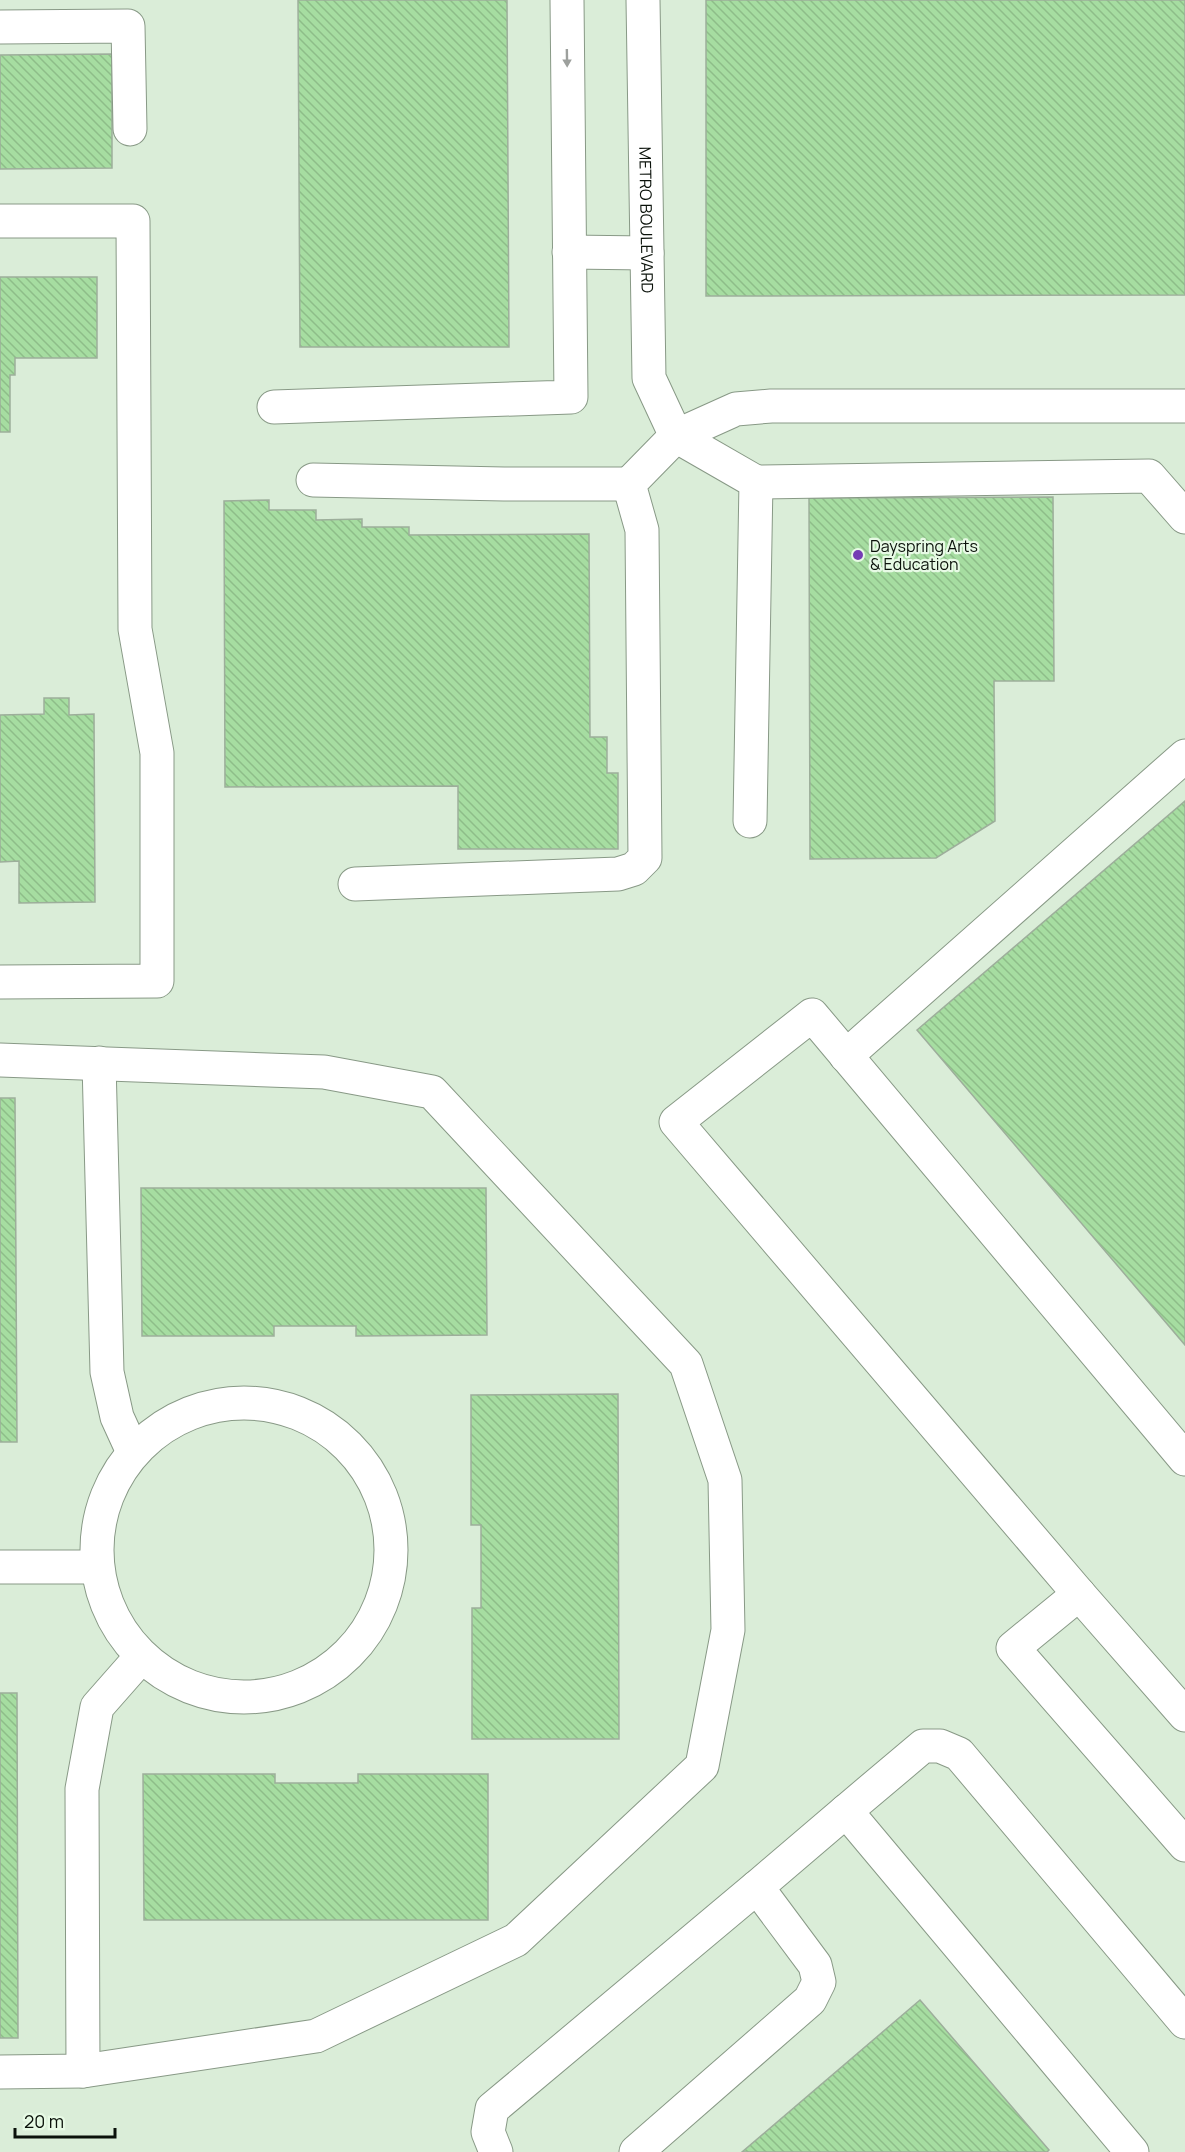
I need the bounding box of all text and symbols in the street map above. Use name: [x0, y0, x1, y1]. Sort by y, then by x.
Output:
one-way arrow: [562, 49, 572, 68]
street label: METRO BOULEVARD: [634, 147, 659, 294]
place label: Dayspring Arts & Education: [870, 535, 978, 575]
marker: Dayspring Arts & Education: [851, 548, 865, 562]
scale bar: [15, 2101, 116, 2139]
text: 20 m: [24, 2109, 64, 2133]

